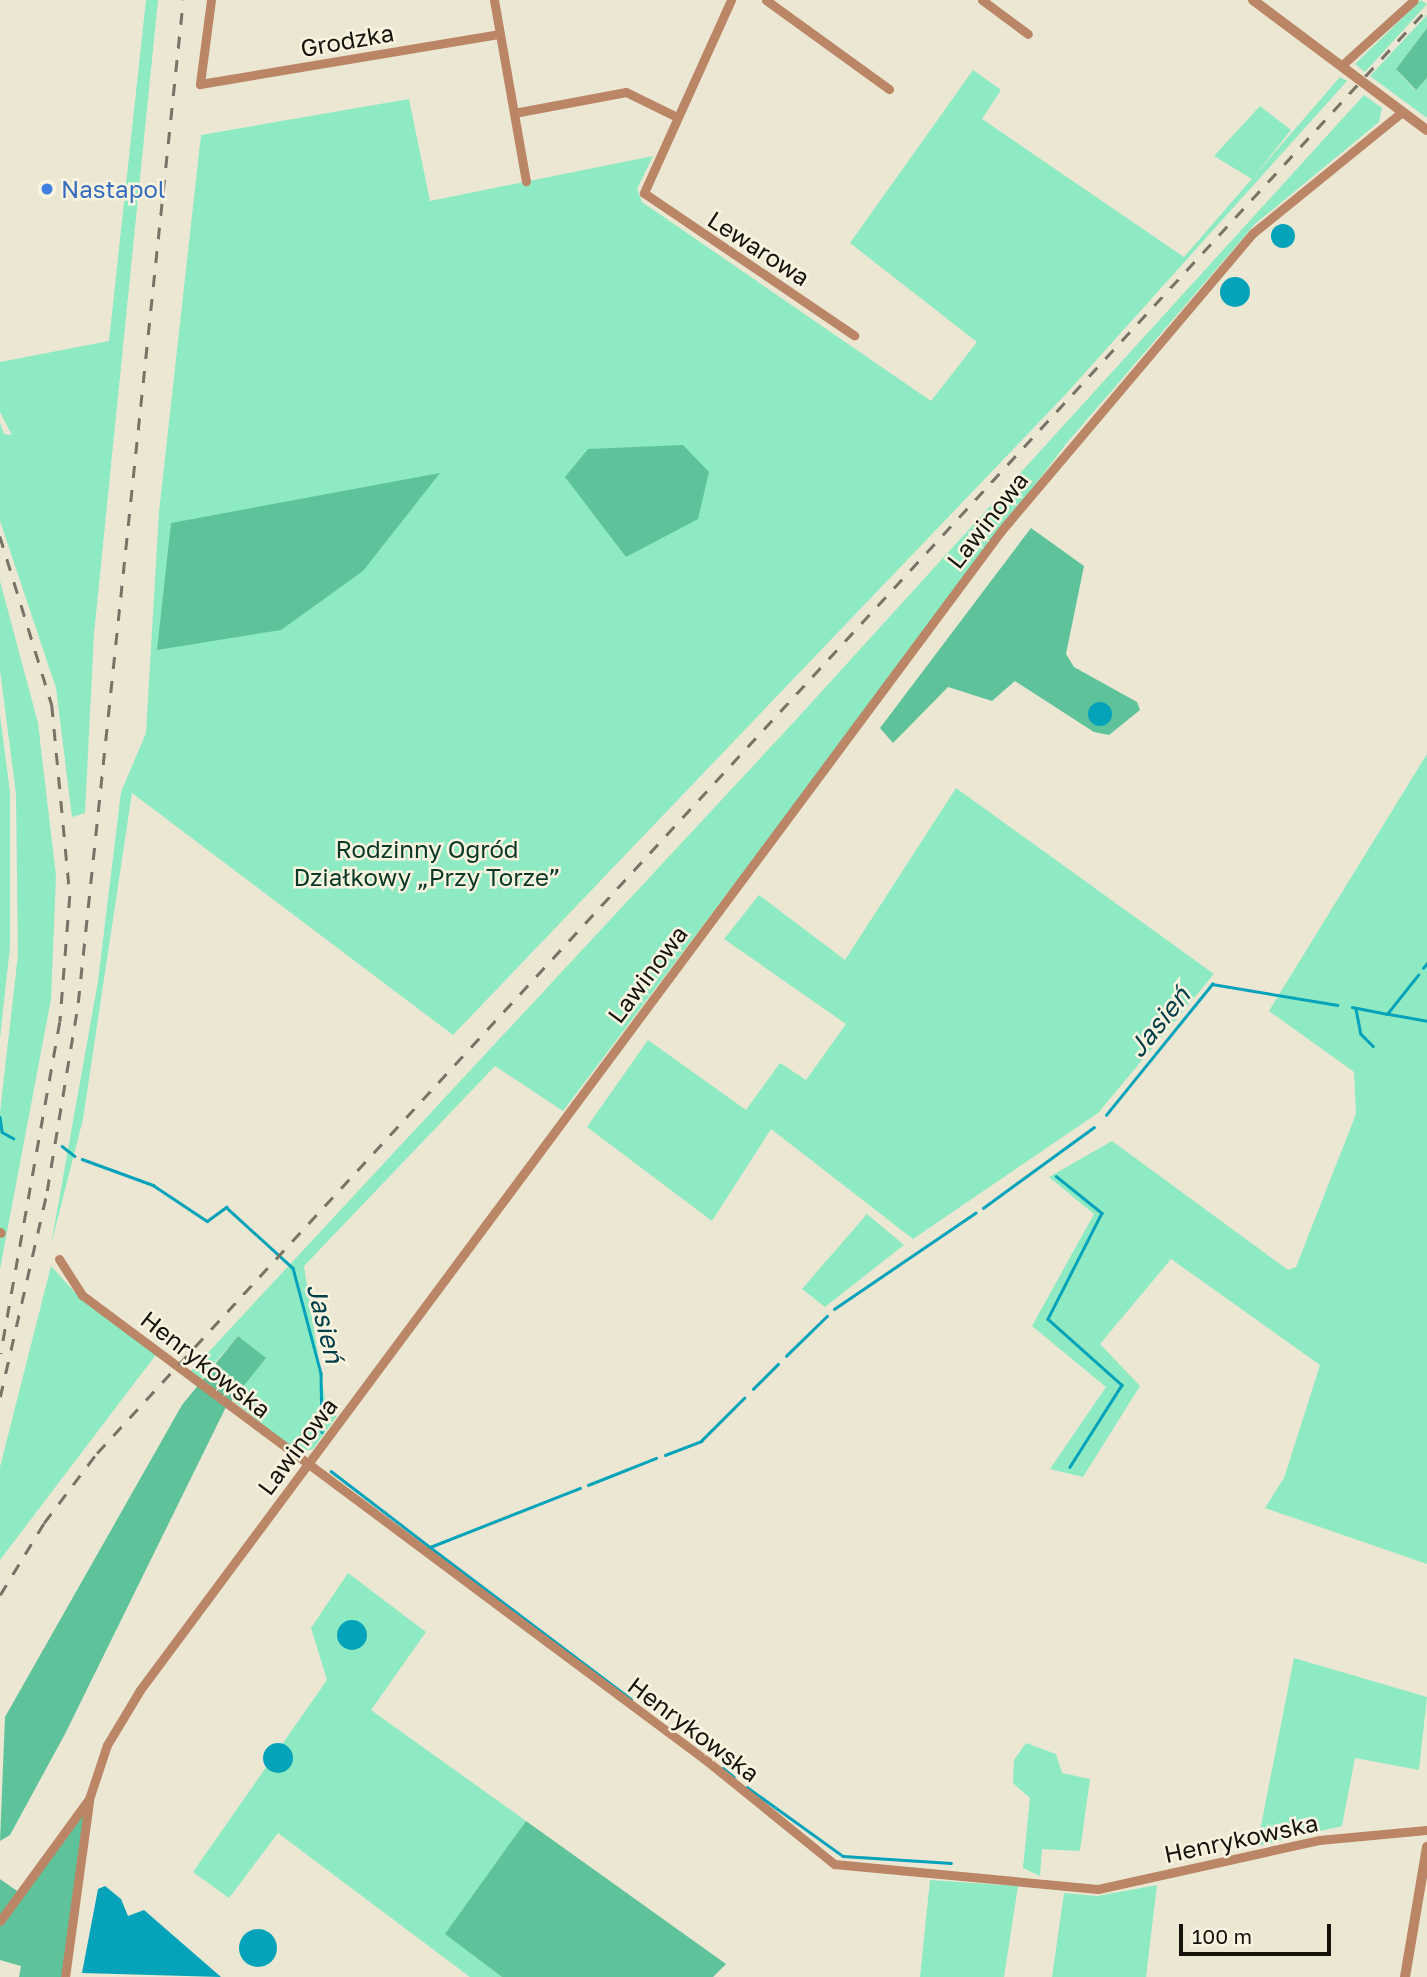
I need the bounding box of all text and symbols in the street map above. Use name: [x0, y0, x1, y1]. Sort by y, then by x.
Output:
street label: Grodzka: [298, 18, 396, 62]
place label: Nastapol: [61, 175, 166, 203]
marker: Nastapol: [39, 181, 55, 197]
street label: Lewarowa: [703, 204, 815, 292]
street label: Lawinowa: [940, 466, 1034, 574]
park label: Rodzinny Ogród Działkowy „Przy Torze”: [294, 835, 560, 891]
street label: Lawinowa: [601, 920, 693, 1028]
water label: Jasień: [1121, 981, 1197, 1063]
water label: Jasień: [300, 1280, 350, 1366]
street label: Henrykowska: [135, 1304, 277, 1424]
street label: Lawinowa: [251, 1392, 343, 1500]
street label: Henrykowska: [623, 1670, 765, 1788]
street label: Henrykowska: [1161, 1808, 1321, 1868]
scale bar: [1182, 1910, 1334, 1954]
text: 100 m: [1192, 1923, 1252, 1949]

